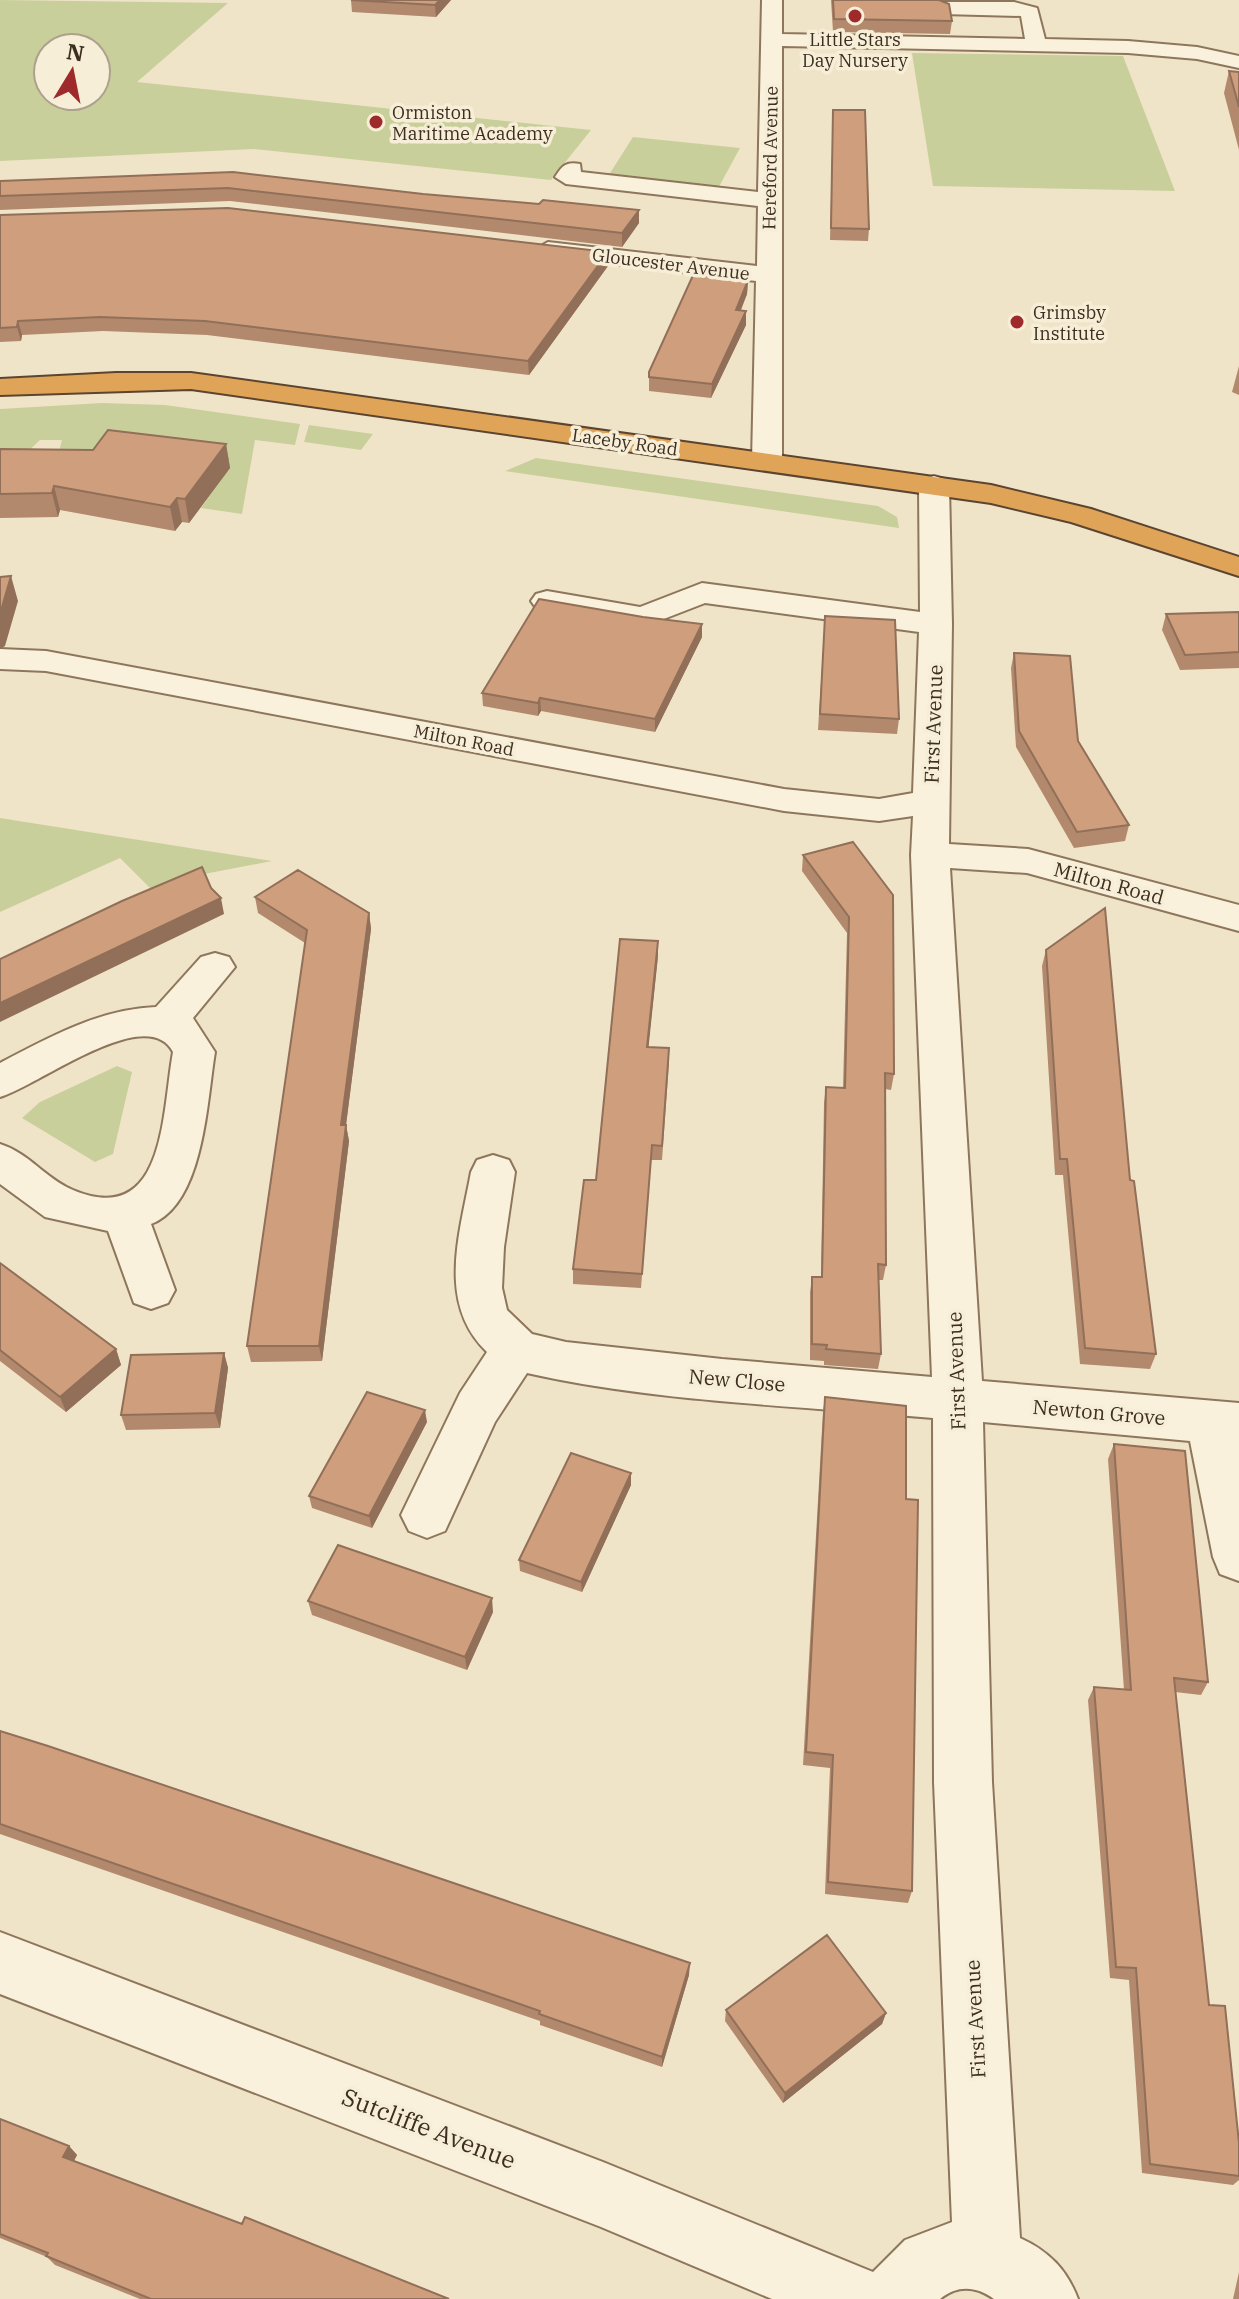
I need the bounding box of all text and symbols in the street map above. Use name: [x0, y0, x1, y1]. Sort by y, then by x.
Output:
marker: Little Stars Day Nursery: [846, 7, 864, 25]
place label: Little Stars Day Nursery: [802, 28, 908, 72]
north arrow: [32, 32, 112, 112]
text: N: [64, 36, 87, 68]
street label: Hereford Avenue: [757, 86, 783, 230]
place label: Ormiston Maritime Academy: [392, 101, 553, 145]
marker: Ormiston Maritime Academy: [367, 113, 385, 131]
street label: Gloucester Avenue: [591, 243, 751, 285]
place label: Grimsby Institute: [1033, 301, 1106, 345]
marker: Grimsby Institute: [1008, 313, 1026, 331]
street label: Laceby Road: [571, 423, 679, 461]
street label: First Avenue: [917, 664, 949, 784]
street label: Milton Road: [412, 719, 516, 761]
street label: Milton Road: [1051, 855, 1167, 911]
street label: First Avenue: [940, 1311, 972, 1431]
street label: New Close: [687, 1362, 787, 1398]
street label: Newton Grove: [1032, 1393, 1166, 1431]
street label: First Avenue: [958, 1959, 992, 2079]
street label: Sutcliffe Avenue: [338, 2080, 520, 2176]

